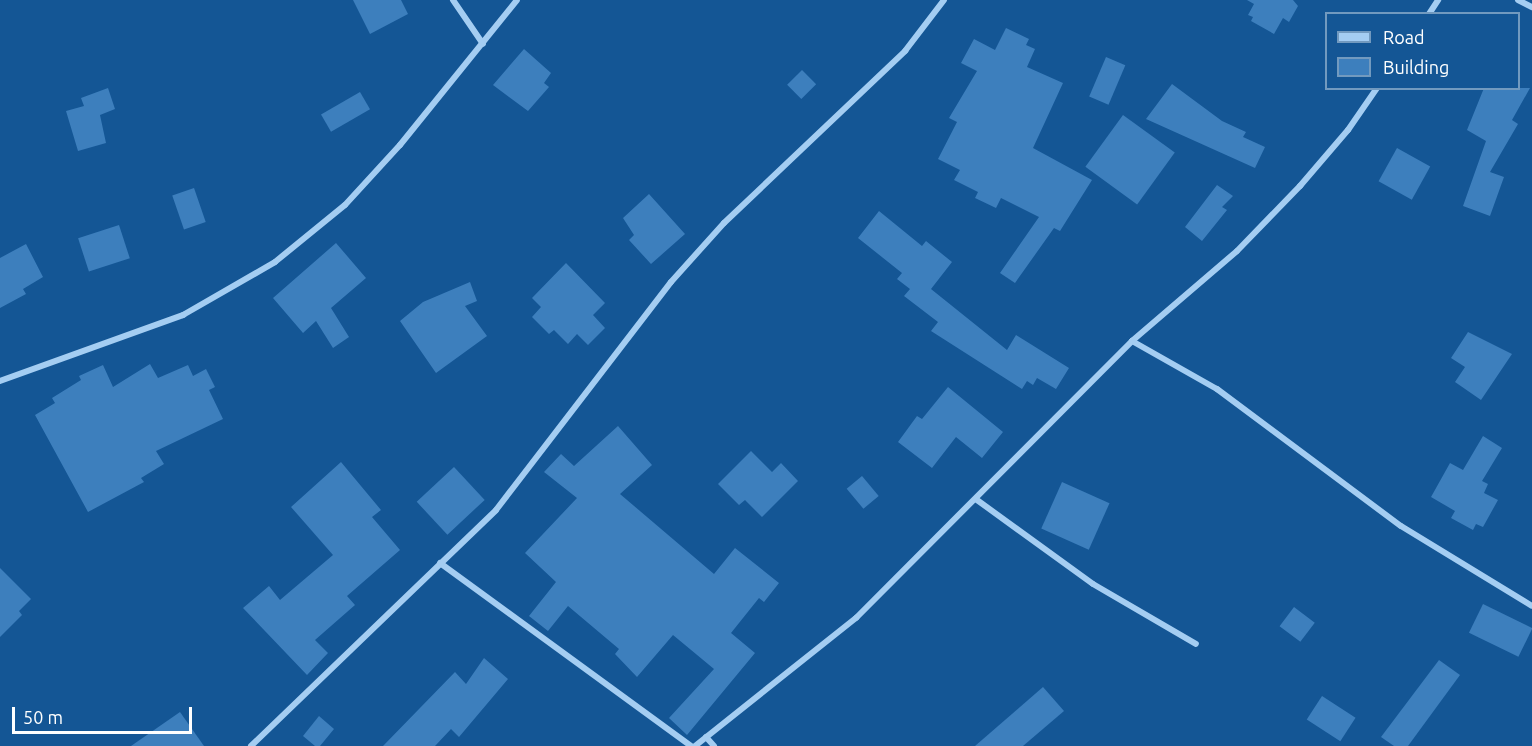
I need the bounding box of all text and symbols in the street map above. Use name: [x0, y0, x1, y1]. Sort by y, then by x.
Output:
legend: [1325, 12, 1520, 90]
text: Road: [1383, 27, 1425, 47]
text: Building: [1383, 57, 1449, 77]
scale bar: [15, 695, 195, 733]
text: 50 m: [23, 707, 63, 727]

